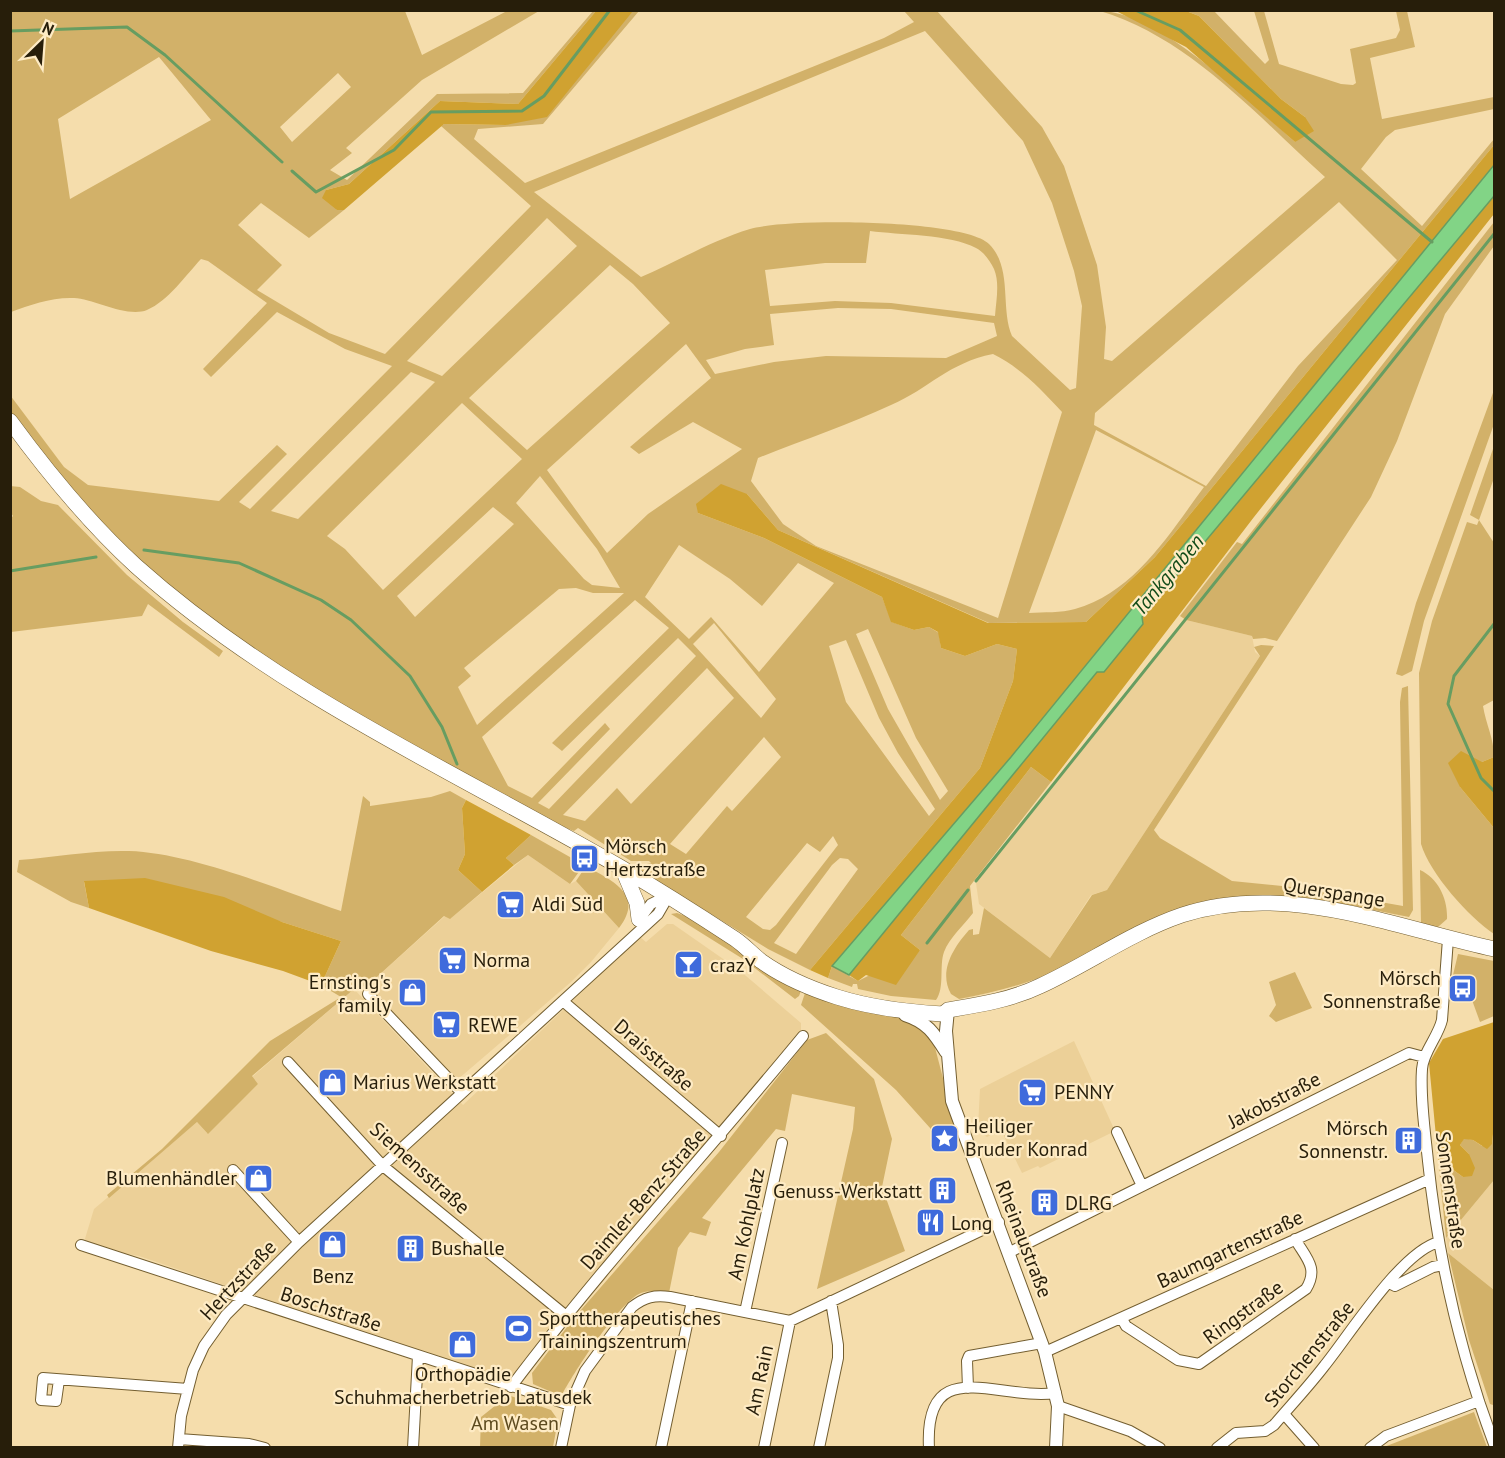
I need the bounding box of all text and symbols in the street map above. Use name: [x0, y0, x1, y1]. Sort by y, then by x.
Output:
north arrow: [12, 12, 72, 72]
text: N: [39, 17, 57, 40]
water label: Tankgraben: [1126, 528, 1210, 621]
place label: Mörsch Hertzstraße: [605, 833, 706, 882]
bus stop icon: Mörsch Hertzstraße: [568, 842, 600, 874]
street label: Querspange: [1281, 871, 1387, 913]
supermarket icon: Aldi Süd: [495, 888, 527, 920]
place label: Aldi Süd: [532, 891, 603, 917]
supermarket icon: Norma: [436, 944, 468, 976]
place label: Norma: [473, 947, 530, 973]
bar icon: crazY: [673, 949, 705, 981]
place label: crazY: [710, 952, 757, 978]
place label: Mörsch Sonnenstraße: [1323, 965, 1441, 1014]
place label: Ernsting's family: [309, 969, 392, 1018]
bus stop icon: Mörsch Sonnenstraße: [1446, 973, 1478, 1005]
shop icon: Ernsting's family: [396, 977, 428, 1009]
supermarket icon: REWE: [431, 1009, 463, 1041]
place label: REWE: [468, 1012, 518, 1038]
street label: Draisstraße: [609, 1013, 699, 1097]
shop icon: Marius Werkstatt: [316, 1066, 348, 1098]
street label: Jakobstraße: [1222, 1066, 1325, 1135]
place label: Marius Werkstatt: [353, 1069, 496, 1095]
supermarket icon: PENNY: [1017, 1076, 1049, 1108]
place label: PENNY: [1054, 1079, 1115, 1105]
place label: Heiliger Bruder Konrad: [965, 1113, 1088, 1162]
place label: Mörsch Sonnenstr.: [1299, 1115, 1388, 1164]
street label: Siemensstraße: [365, 1116, 475, 1220]
place icon: Heiliger Bruder Konrad: [928, 1122, 960, 1154]
street label: Daimler-Benz-Straße: [575, 1123, 711, 1275]
building icon: Mörsch Sonnenstr.: [1393, 1124, 1425, 1156]
street label: Sonnenstraße: [1430, 1130, 1472, 1250]
shop icon: Blumenhändler: [242, 1162, 274, 1194]
place label: Blumenhändler: [106, 1165, 237, 1191]
street label: Am Kohlplatz: [721, 1165, 771, 1283]
building icon: Genuss-Werkstatt: [927, 1175, 959, 1207]
street label: Rheinaustraße: [990, 1176, 1058, 1302]
place label: Genuss-Werkstatt: [773, 1178, 922, 1204]
building icon: DLRG: [1028, 1187, 1060, 1219]
place label: DLRG: [1065, 1190, 1112, 1216]
street label: Baumgartenstraße: [1153, 1204, 1307, 1294]
restaurant icon: Long: [914, 1207, 946, 1239]
place label: Long: [951, 1210, 993, 1236]
shop icon: Benz: [317, 1229, 349, 1261]
building icon: Bushalle: [394, 1232, 426, 1264]
street label: Hertzstraße: [194, 1234, 282, 1326]
place label: Bushalle: [431, 1235, 505, 1261]
place label: Benz: [312, 1263, 354, 1289]
street label: Ringstraße: [1198, 1274, 1288, 1350]
street label: Boschstraße: [277, 1280, 385, 1338]
street label: Storchenstraße: [1258, 1295, 1360, 1413]
place label: Sporttherapeutisches Trainingszentrum: [539, 1305, 721, 1354]
sports icon: Sporttherapeutisches Trainingszentrum: [502, 1313, 534, 1345]
shop icon: Orthopädie Schuhmacherbetrieb Latusdek: [447, 1328, 479, 1360]
street label: Am Rain: [739, 1342, 779, 1418]
place label: Orthopädie Schuhmacherbetrieb Latusdek: [334, 1361, 592, 1410]
park label: Am Wasen: [471, 1410, 559, 1436]

